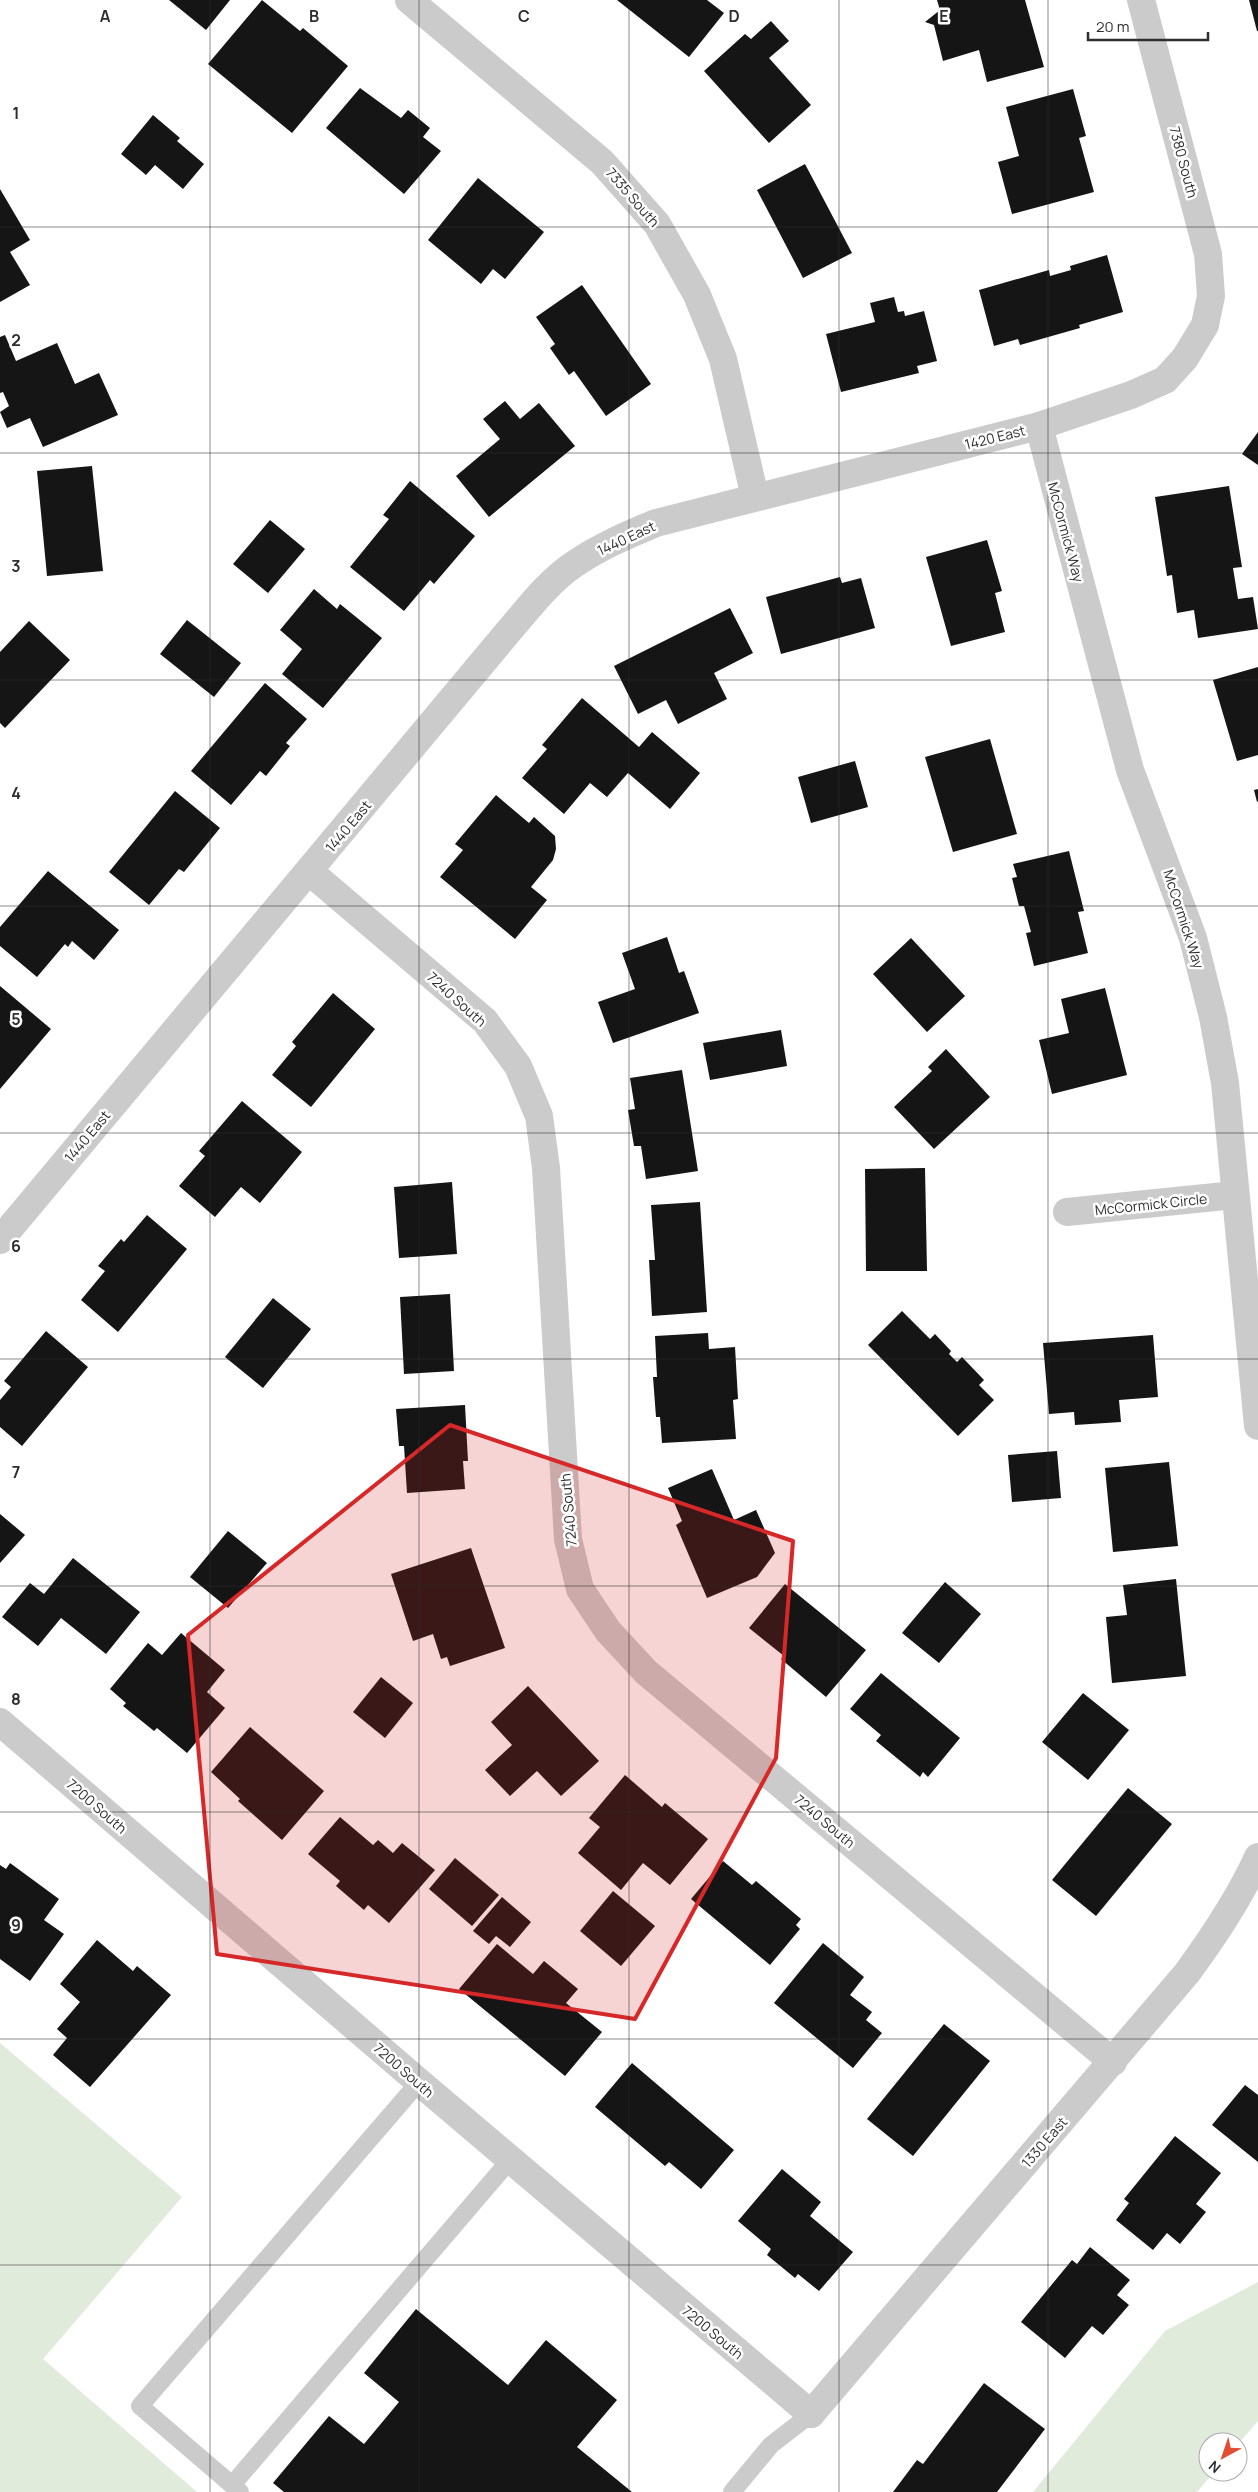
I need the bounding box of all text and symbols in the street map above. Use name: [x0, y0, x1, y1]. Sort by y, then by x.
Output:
text: A: [100, 5, 111, 27]
text: B: [309, 5, 319, 27]
text: C: [518, 5, 530, 27]
text: D: [728, 5, 740, 27]
text: E: [939, 5, 949, 27]
scale bar: [1088, 10, 1208, 42]
text: 20 m: [1096, 16, 1129, 37]
text: 1: [12, 102, 20, 124]
street label: 7380 South: [1165, 124, 1203, 200]
street label: 7335 South: [602, 163, 664, 231]
text: 2: [11, 329, 21, 351]
street label: 1420 East: [963, 420, 1028, 454]
street label: McCormick Way: [1044, 480, 1089, 585]
street label: 1440 East: [594, 516, 659, 560]
text: 3: [11, 555, 21, 577]
text: 4: [11, 782, 21, 804]
street label: 1440 East: [321, 796, 376, 856]
street label: McCormick Way: [1159, 867, 1209, 971]
street label: 7240 South: [423, 967, 491, 1031]
text: 5: [11, 1008, 21, 1030]
street label: 1440 East: [60, 1106, 115, 1166]
street label: McCormick Circle: [1094, 1189, 1208, 1219]
text: 6: [11, 1235, 21, 1257]
text: 7: [12, 1461, 20, 1483]
street label: 7240 South: [555, 1473, 581, 1547]
text: 8: [11, 1688, 21, 1710]
street label: 7200 South: [63, 1775, 131, 1837]
street label: 7240 South: [791, 1790, 859, 1852]
text: 9: [11, 1914, 21, 1936]
street label: 7200 South: [370, 2039, 438, 2101]
street label: 1330 East: [1017, 2112, 1071, 2171]
street label: 7200 South: [679, 2301, 747, 2363]
north arrow: [1198, 2432, 1248, 2482]
text: N: [1204, 2457, 1224, 2478]

